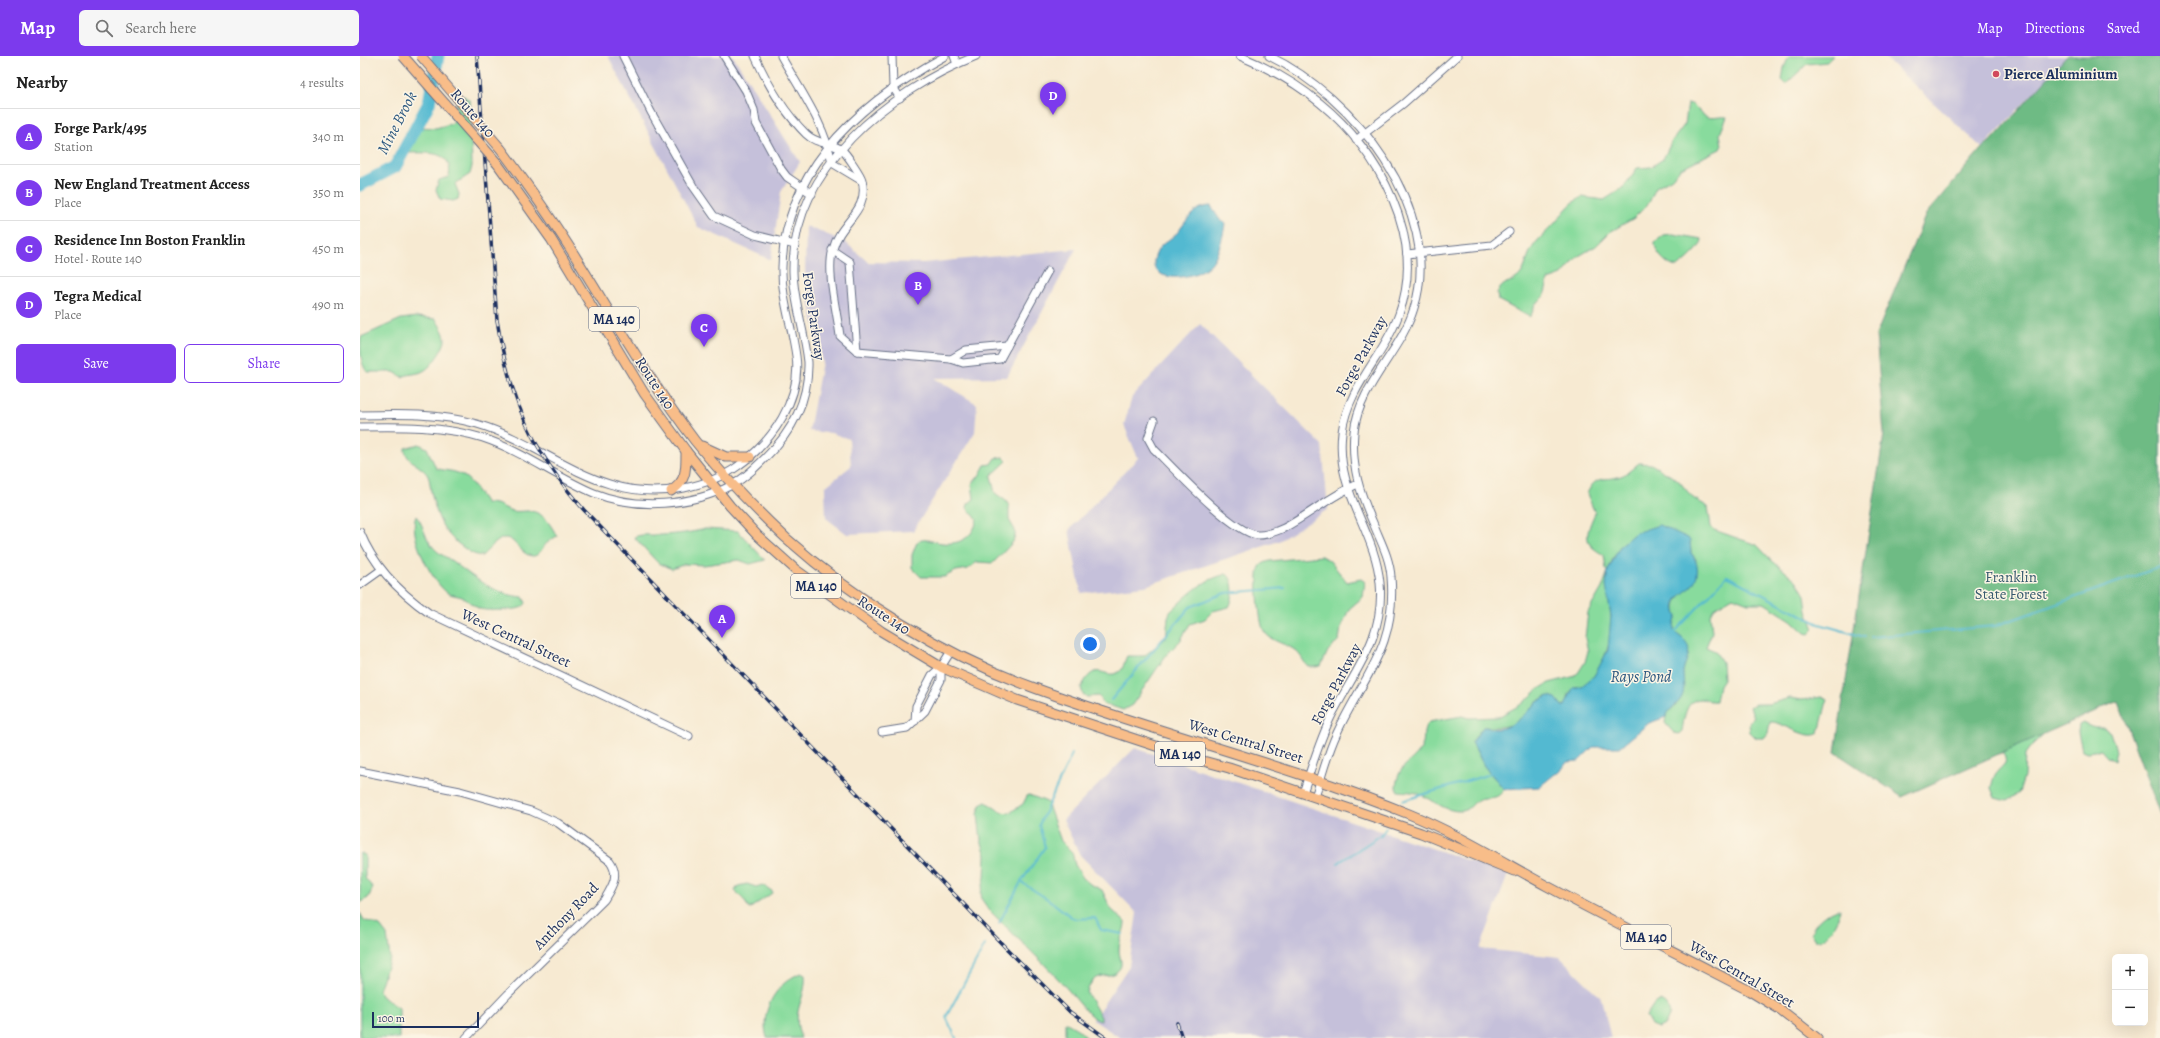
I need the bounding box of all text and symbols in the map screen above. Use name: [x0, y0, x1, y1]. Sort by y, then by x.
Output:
search box: [79, 10, 359, 46]
text: Map: [20, 15, 55, 41]
icon: search: [93, 17, 115, 39]
text: Search here: [125, 18, 197, 38]
text: Map: [1977, 19, 2003, 38]
text: Directions: [2025, 19, 2085, 38]
text: Saved: [2107, 19, 2140, 38]
place label: Pierce Aluminium: [2004, 64, 2118, 84]
marker: Pierce Aluminium: [1991, 69, 2001, 79]
text: Nearby: [16, 71, 67, 94]
text: 4 results: [300, 74, 344, 91]
pin: D: [1040, 82, 1066, 115]
street label: Route 140: [446, 84, 500, 142]
water label: Mine Brook: [372, 88, 422, 158]
text: Forge Park/495: [54, 118, 147, 138]
text: A: [25, 128, 33, 145]
text: 340 m: [312, 128, 344, 145]
text: Station: [54, 138, 93, 155]
text: New England Treatment Access: [54, 174, 250, 194]
text: B: [25, 184, 33, 201]
text: 350 m: [313, 184, 344, 201]
text: Place: [54, 194, 82, 211]
text: Residence Inn Boston Franklin: [54, 230, 245, 250]
text: C: [25, 240, 33, 257]
text: 450 m: [312, 240, 344, 257]
text: Hotel · Route 140: [54, 250, 142, 267]
street label: Forge Parkway: [798, 270, 830, 362]
pin: B: [905, 272, 931, 305]
text: Tegra Medical: [54, 286, 141, 306]
text: D: [24, 296, 34, 313]
text: 490 m: [312, 296, 344, 313]
text: Place: [54, 306, 82, 323]
road number: MA 140: [589, 307, 639, 331]
street label: Forge Parkway: [1331, 312, 1392, 400]
pin: C: [691, 314, 717, 347]
button: Save: [16, 344, 176, 383]
button: Share: [184, 344, 344, 383]
street label: Route 140: [631, 353, 679, 413]
park label: Franklin State Forest: [1975, 567, 2047, 604]
road number: MA 140: [791, 574, 841, 598]
street label: Route 140: [854, 591, 914, 639]
street label: West Central Street: [457, 603, 574, 672]
pin: A: [709, 605, 735, 638]
your location: [1080, 634, 1100, 654]
street label: Forge Parkway: [1306, 640, 1366, 728]
water label: Rays Pond: [1611, 666, 1672, 688]
street label: West Central Street: [1185, 714, 1306, 768]
road number: MA 140: [1155, 742, 1205, 766]
street label: Anthony Road: [528, 877, 604, 955]
road number: MA 140: [1621, 925, 1671, 949]
street label: West Central Street: [1685, 935, 1798, 1012]
map controls: [2112, 954, 2148, 1026]
button: +: [2112, 954, 2148, 990]
button: −: [2112, 990, 2148, 1026]
scale bar: [372, 1010, 479, 1029]
text: 100 m: [378, 1011, 405, 1026]

